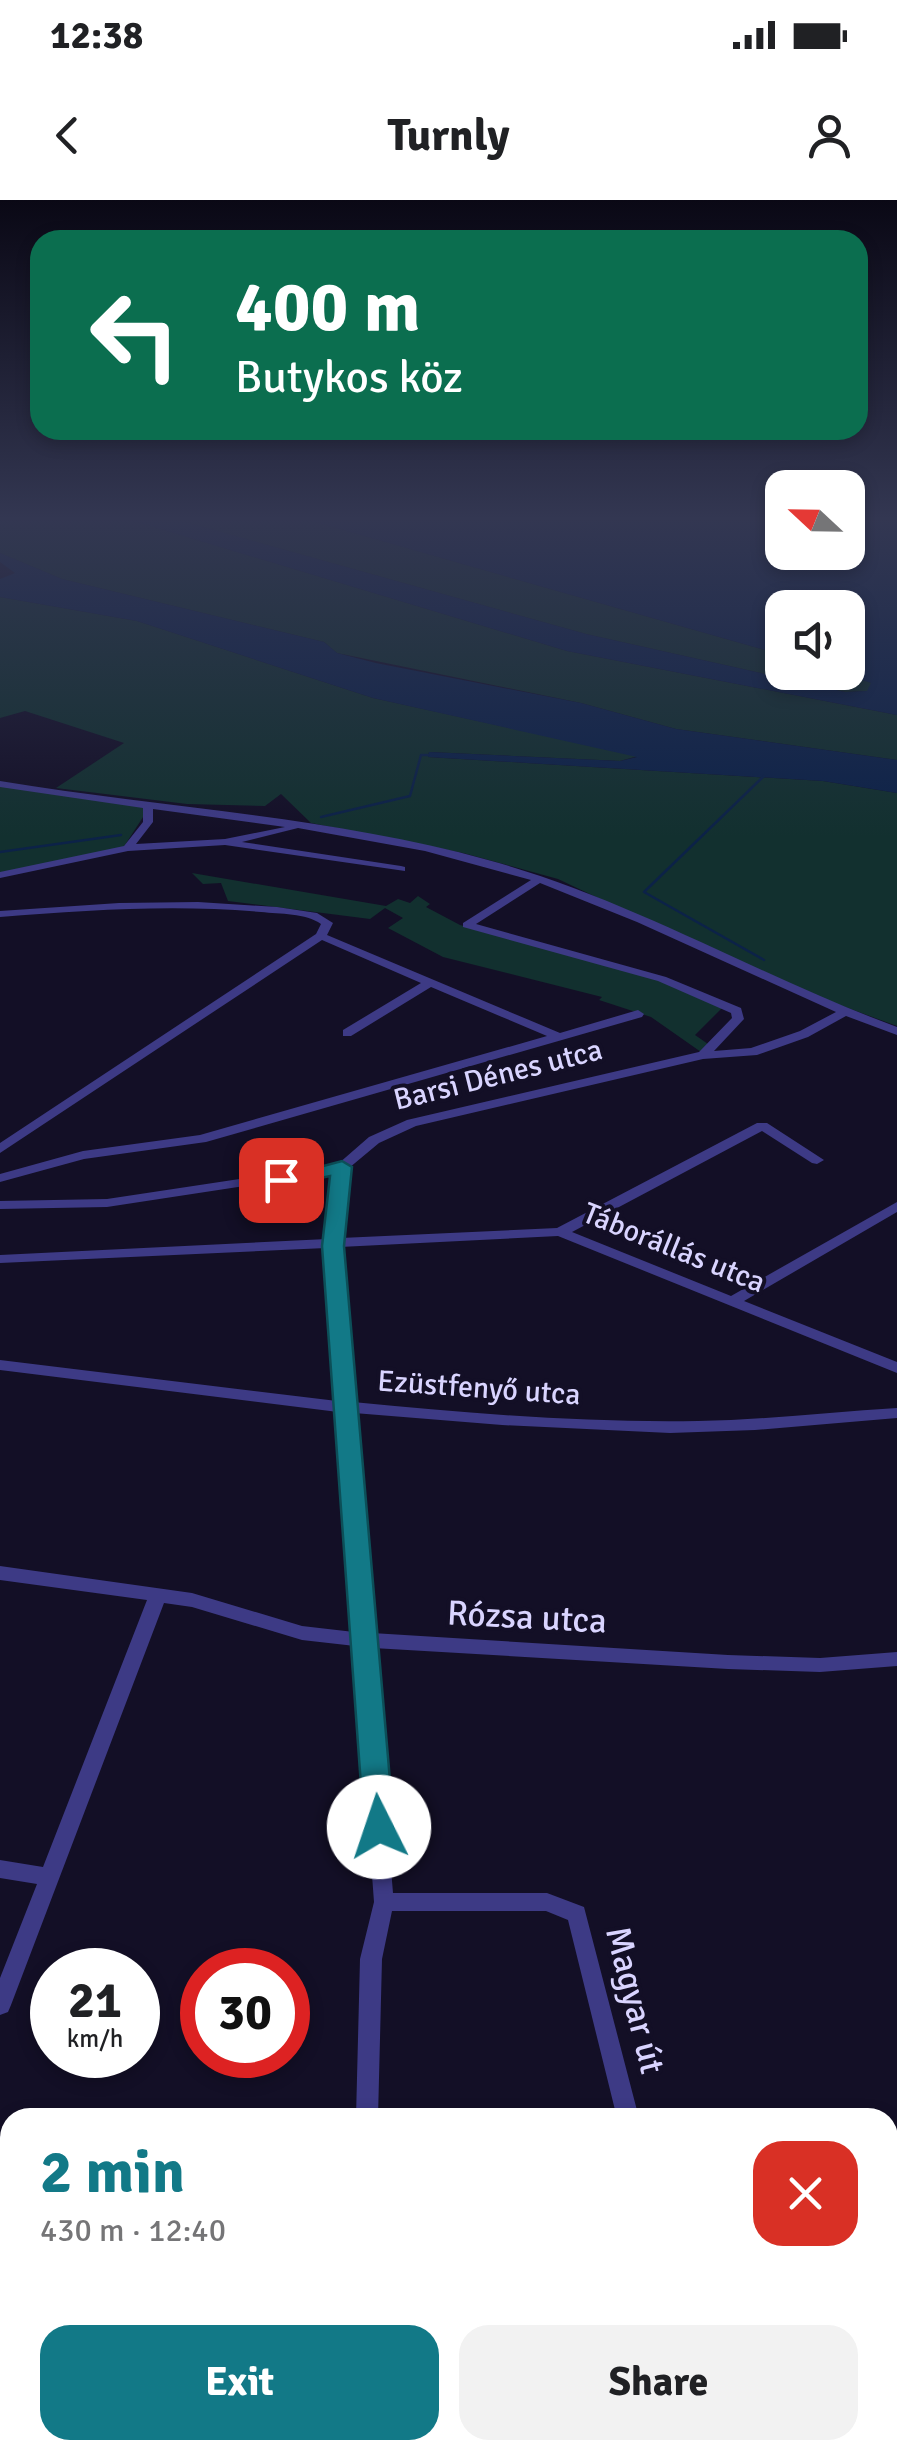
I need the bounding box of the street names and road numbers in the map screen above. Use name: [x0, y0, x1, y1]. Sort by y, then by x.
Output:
street label: Barsi Dénes utca: [390, 1031, 606, 1119]
street label: Táborállás utca: [577, 1195, 771, 1301]
street label: Ezüstfenyő utca: [376, 1362, 582, 1414]
street label: Rózsa utca: [446, 1591, 608, 1643]
street label: Magyar út: [596, 1922, 674, 2078]

